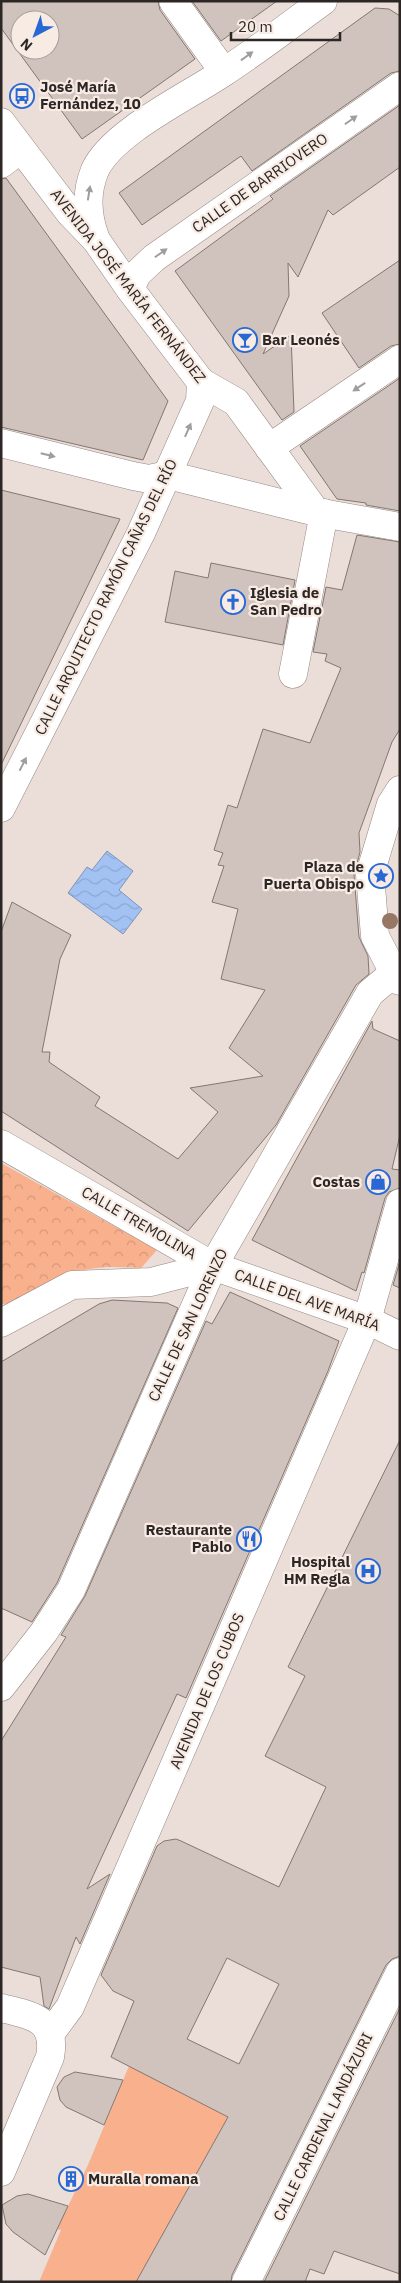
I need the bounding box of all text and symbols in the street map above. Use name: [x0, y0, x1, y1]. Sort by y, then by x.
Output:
north arrow: [10, 10, 60, 60]
scale bar: [231, 10, 340, 42]
text: 20 m: [238, 17, 273, 36]
text: N: [17, 35, 36, 55]
one-way arrow: [240, 51, 254, 61]
place label: José María Fernández, 10: [40, 77, 141, 113]
bus stop icon: José María Fernández, 10: [9, 83, 35, 109]
one-way arrow: [344, 115, 358, 125]
street label: CALLE DE BARRIOVERO: [188, 129, 331, 237]
one-way arrow: [86, 184, 94, 200]
street label: AVENIDA JOSÉ MARÍA FERNÁNDEZ: [47, 185, 210, 387]
one-way arrow: [154, 248, 168, 258]
bar icon: Bar Leonés: [232, 327, 258, 353]
place label: Bar Leonés: [262, 330, 340, 349]
one-way arrow: [353, 382, 366, 392]
one-way arrow: [184, 423, 192, 437]
one-way arrow: [41, 451, 56, 459]
street label: CALLE ARQUITECTO RAMÓN CAÑAS DEL RÍO: [30, 456, 181, 738]
place label: Iglesia de San Pedro: [250, 583, 322, 619]
church icon: Iglesia de San Pedro: [220, 589, 246, 615]
one-way arrow: [19, 757, 27, 771]
place label: Plaza de Puerta Obispo: [264, 857, 364, 893]
place icon: Plaza de Puerta Obispo: [368, 863, 394, 889]
shop icon: Costas: [365, 1169, 391, 1195]
place label: Costas: [312, 1172, 360, 1191]
street label: CALLE TREMOLINA: [78, 1182, 200, 1263]
street label: CALLE DE SAN LORENZO: [144, 1245, 231, 1404]
street label: CALLE DEL AVE MARÍA: [232, 1264, 383, 1335]
place label: Restaurante Pablo: [146, 1520, 232, 1556]
restaurant icon: Restaurante Pablo: [236, 1526, 262, 1552]
place label: Hospital HM Regla: [284, 1552, 350, 1588]
hospital icon: Hospital HM Regla: [355, 1558, 381, 1584]
street label: AVENIDA DE LOS CUBOS: [165, 1610, 248, 1772]
street label: CALLE CARDENAL LANDÁZURI: [269, 2030, 376, 2224]
building icon: Muralla romana: [58, 2166, 84, 2192]
place label: Muralla romana: [88, 2169, 199, 2188]

